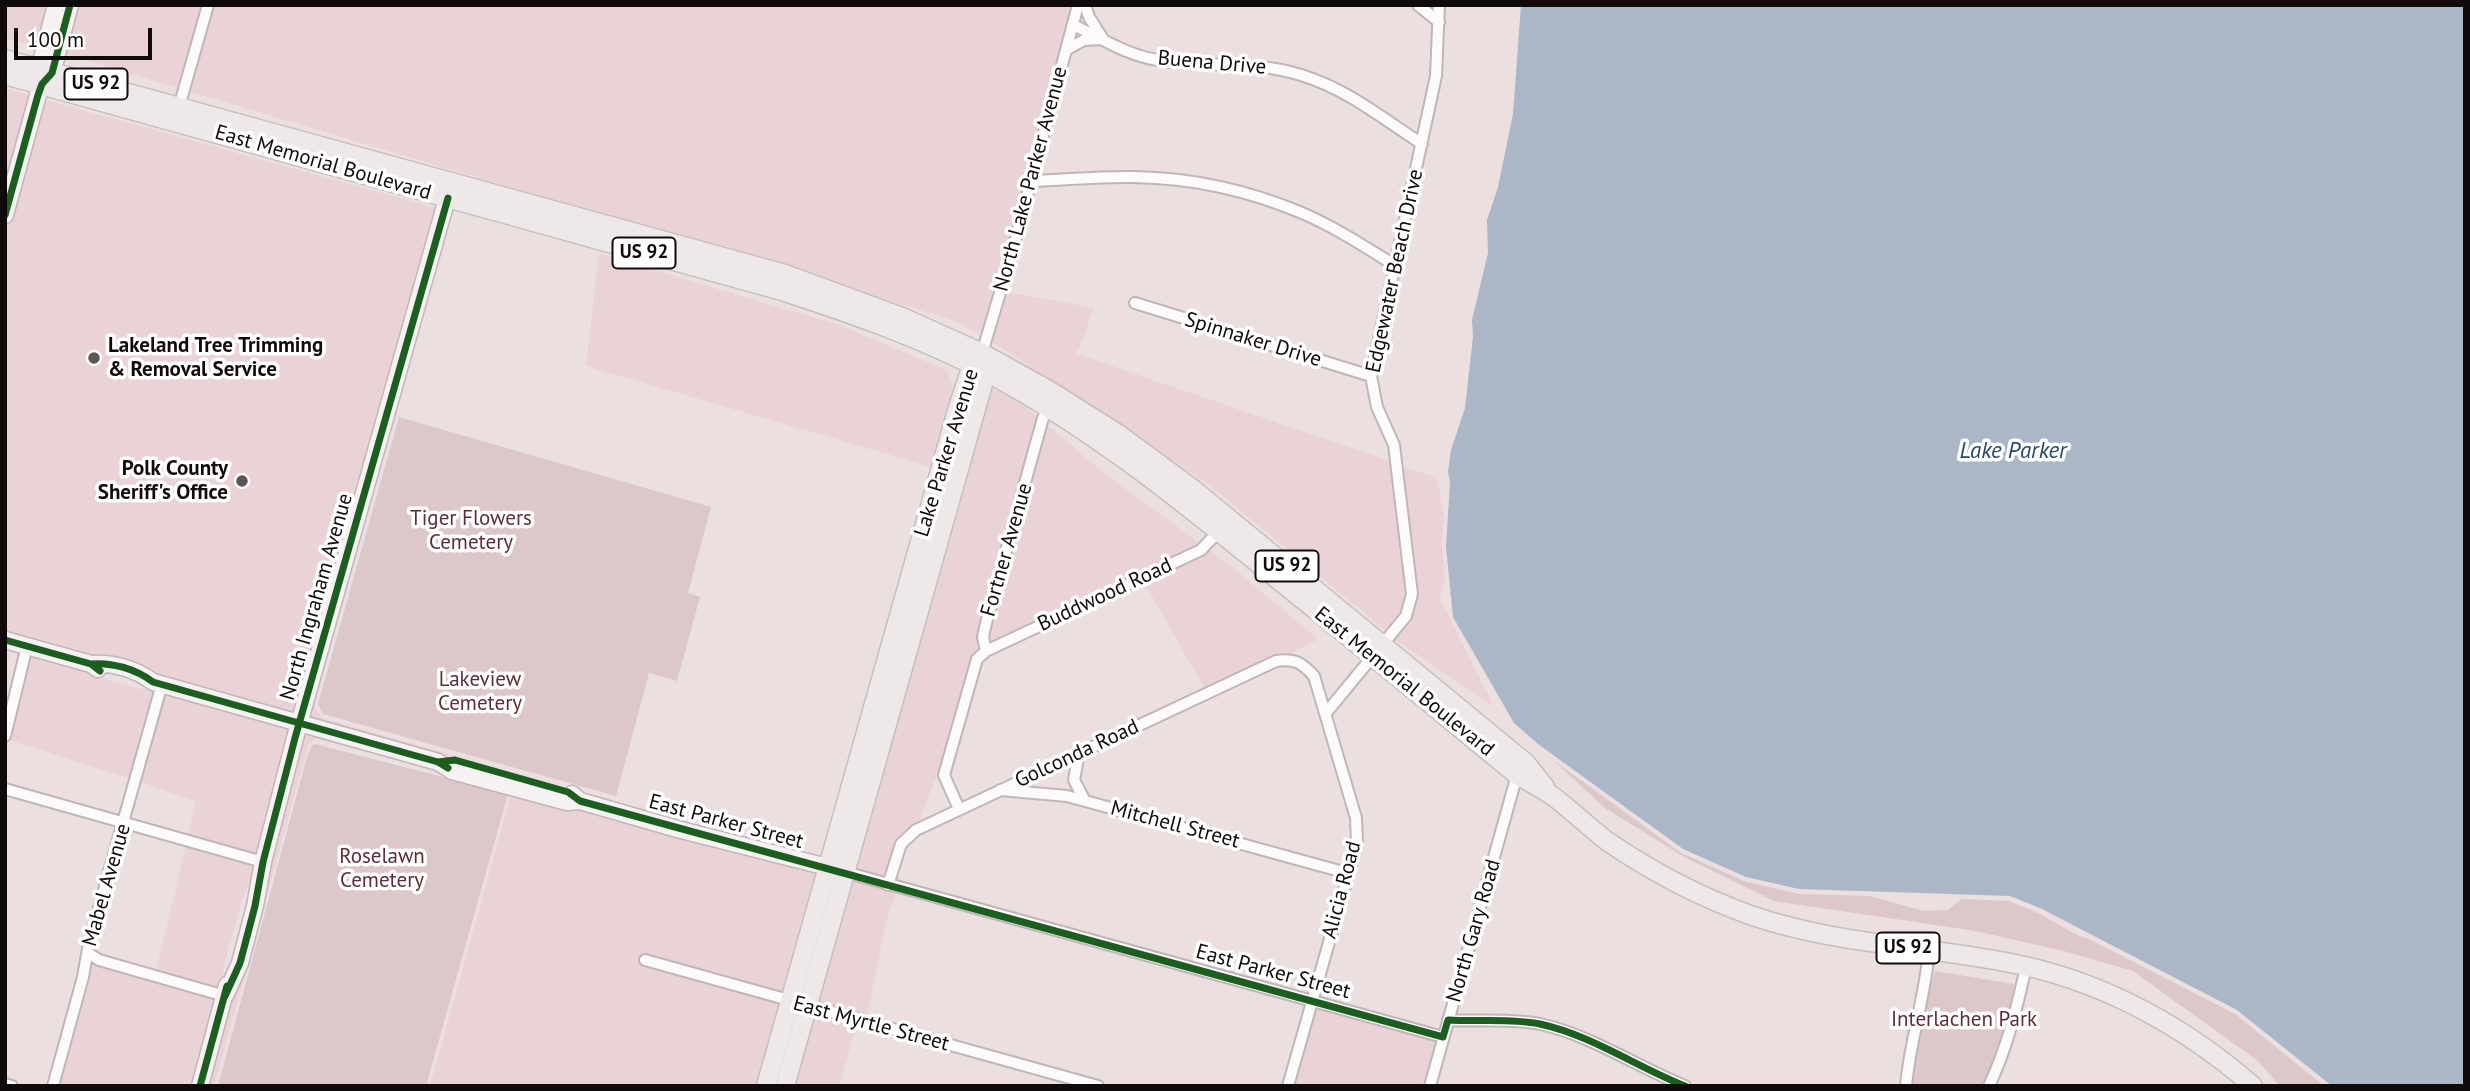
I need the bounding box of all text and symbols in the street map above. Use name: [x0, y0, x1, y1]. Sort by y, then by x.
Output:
scale bar: [18, 14, 156, 58]
text: 100 m: [27, 26, 84, 53]
street label: Buena Drive: [1157, 46, 1267, 80]
street label: North Lake Parker Avenue: [989, 64, 1073, 294]
road number: US 92: [64, 68, 128, 100]
street label: East Memorial Boulevard: [212, 120, 434, 206]
street label: Edgewater Beach Drive: [1361, 167, 1429, 375]
road number: US 92: [612, 238, 676, 268]
street label: Spinnaker Drive: [1182, 307, 1324, 373]
place label: Lakeland Tree Trimming & Removal Service: [108, 333, 323, 383]
marker: Lakeland Tree Trimming & Removal Service: [86, 350, 102, 366]
street label: Lake Parker Avenue: [909, 366, 985, 540]
water label: Lake Parker: [1959, 437, 2067, 465]
place label: Polk County Sheriff's Office: [98, 456, 228, 506]
marker: Polk County Sheriff's Office: [234, 473, 250, 489]
street label: Fortner Avenue: [976, 480, 1038, 620]
street label: North Ingraham Avenue: [275, 491, 359, 703]
park label: Tiger Flowers Cemetery: [410, 506, 532, 556]
road number: US 92: [1256, 551, 1318, 582]
street label: Buddwood Road: [1034, 553, 1176, 637]
street label: East Memorial Boulevard: [1309, 602, 1499, 762]
park label: Lakeview Cemetery: [438, 667, 522, 717]
street label: Golconda Road: [1011, 714, 1143, 794]
street label: East Parker Street: [646, 789, 806, 855]
street label: Mitchell Street: [1108, 796, 1242, 854]
street label: Mabel Avenue: [77, 821, 137, 949]
street label: Alicia Road: [1317, 839, 1367, 941]
park label: Roselawn Cemetery: [339, 844, 425, 894]
street label: North Gary Road: [1442, 857, 1506, 1005]
road number: US 92: [1876, 932, 1940, 964]
street label: East Parker Street: [1193, 939, 1353, 1005]
street label: East Myrtle Street: [790, 991, 952, 1057]
park label: Interlachen Park: [1891, 1007, 2037, 1033]

